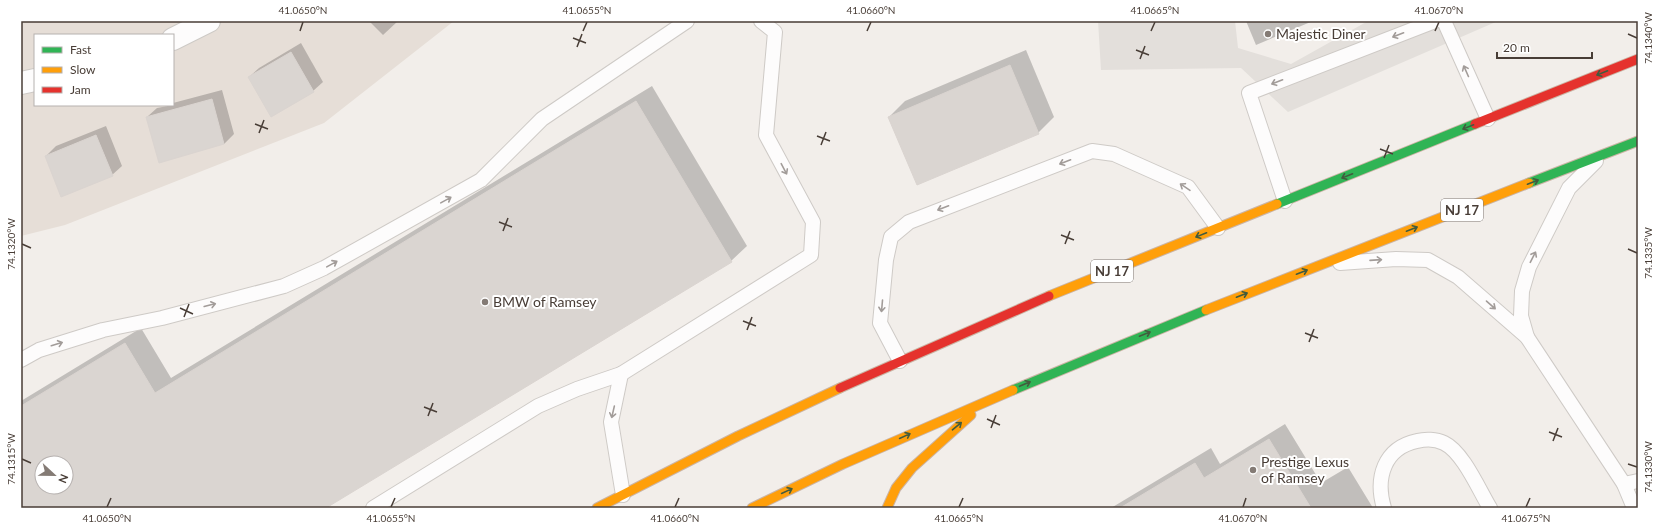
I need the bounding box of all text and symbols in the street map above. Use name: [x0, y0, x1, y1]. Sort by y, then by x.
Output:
text: 41.0650°N: [279, 4, 327, 16]
text: 41.0655°N: [563, 4, 611, 16]
text: 41.0660°N: [847, 4, 895, 16]
text: 41.0665°N: [1131, 4, 1179, 16]
text: 41.0670°N: [1415, 4, 1463, 16]
text: 74.1340°W: [1642, 12, 1654, 64]
place label: Majestic Diner: [1276, 25, 1366, 42]
marker: Majestic Diner: [1263, 29, 1273, 39]
one-way arrow: [1393, 32, 1405, 40]
legend: [34, 34, 174, 106]
scale bar: [1497, 34, 1592, 60]
text: 20 m: [1503, 40, 1530, 55]
text: Fast: [70, 42, 92, 57]
text: Slow: [70, 62, 96, 77]
one-way arrow: [1462, 65, 1469, 77]
one-way arrow: [1596, 70, 1608, 78]
one-way arrow: [1272, 79, 1284, 87]
text: Jam: [70, 82, 91, 97]
one-way arrow: [1463, 124, 1475, 132]
one-way arrow: [1059, 158, 1071, 166]
one-way arrow: [781, 163, 789, 175]
one-way arrow: [1342, 172, 1354, 180]
one-way arrow: [1527, 178, 1539, 186]
one-way arrow: [1180, 183, 1191, 191]
one-way arrow: [439, 196, 451, 204]
road number: NJ 17: [1441, 199, 1483, 221]
one-way arrow: [938, 205, 950, 213]
text: 74.1320°W: [5, 218, 17, 270]
one-way arrow: [1405, 225, 1417, 233]
text: 74.1335°W: [1642, 227, 1654, 279]
one-way arrow: [1195, 231, 1207, 239]
one-way arrow: [1530, 252, 1537, 264]
one-way arrow: [1369, 257, 1382, 264]
one-way arrow: [326, 259, 338, 267]
road number: NJ 17: [1091, 260, 1133, 282]
one-way arrow: [1296, 267, 1308, 275]
one-way arrow: [1235, 291, 1247, 299]
place label: BMW of Ramsey: [493, 293, 597, 310]
marker: BMW of Ramsey: [480, 297, 490, 307]
one-way arrow: [878, 299, 885, 312]
one-way arrow: [1486, 300, 1496, 309]
one-way arrow: [203, 301, 216, 309]
one-way arrow: [1138, 330, 1150, 338]
one-way arrow: [50, 340, 63, 347]
one-way arrow: [1018, 380, 1030, 387]
one-way arrow: [608, 405, 616, 418]
one-way arrow: [952, 422, 963, 431]
one-way arrow: [899, 432, 911, 439]
text: 74.1315°W: [5, 433, 17, 485]
text: 74.1330°W: [1642, 441, 1654, 493]
place label: Prestige Lexus of Ramsey: [1261, 453, 1349, 486]
north arrow: [34, 455, 74, 495]
marker: Prestige Lexus of Ramsey: [1248, 465, 1258, 475]
text: N: [56, 473, 71, 485]
one-way arrow: [781, 487, 793, 494]
text: 41.0650°N: [83, 512, 131, 524]
text: 41.0655°N: [367, 512, 415, 524]
text: 41.0660°N: [651, 512, 699, 524]
text: 41.0665°N: [935, 512, 983, 524]
text: 41.0670°N: [1219, 512, 1267, 524]
text: 41.0675°N: [1502, 512, 1550, 524]

